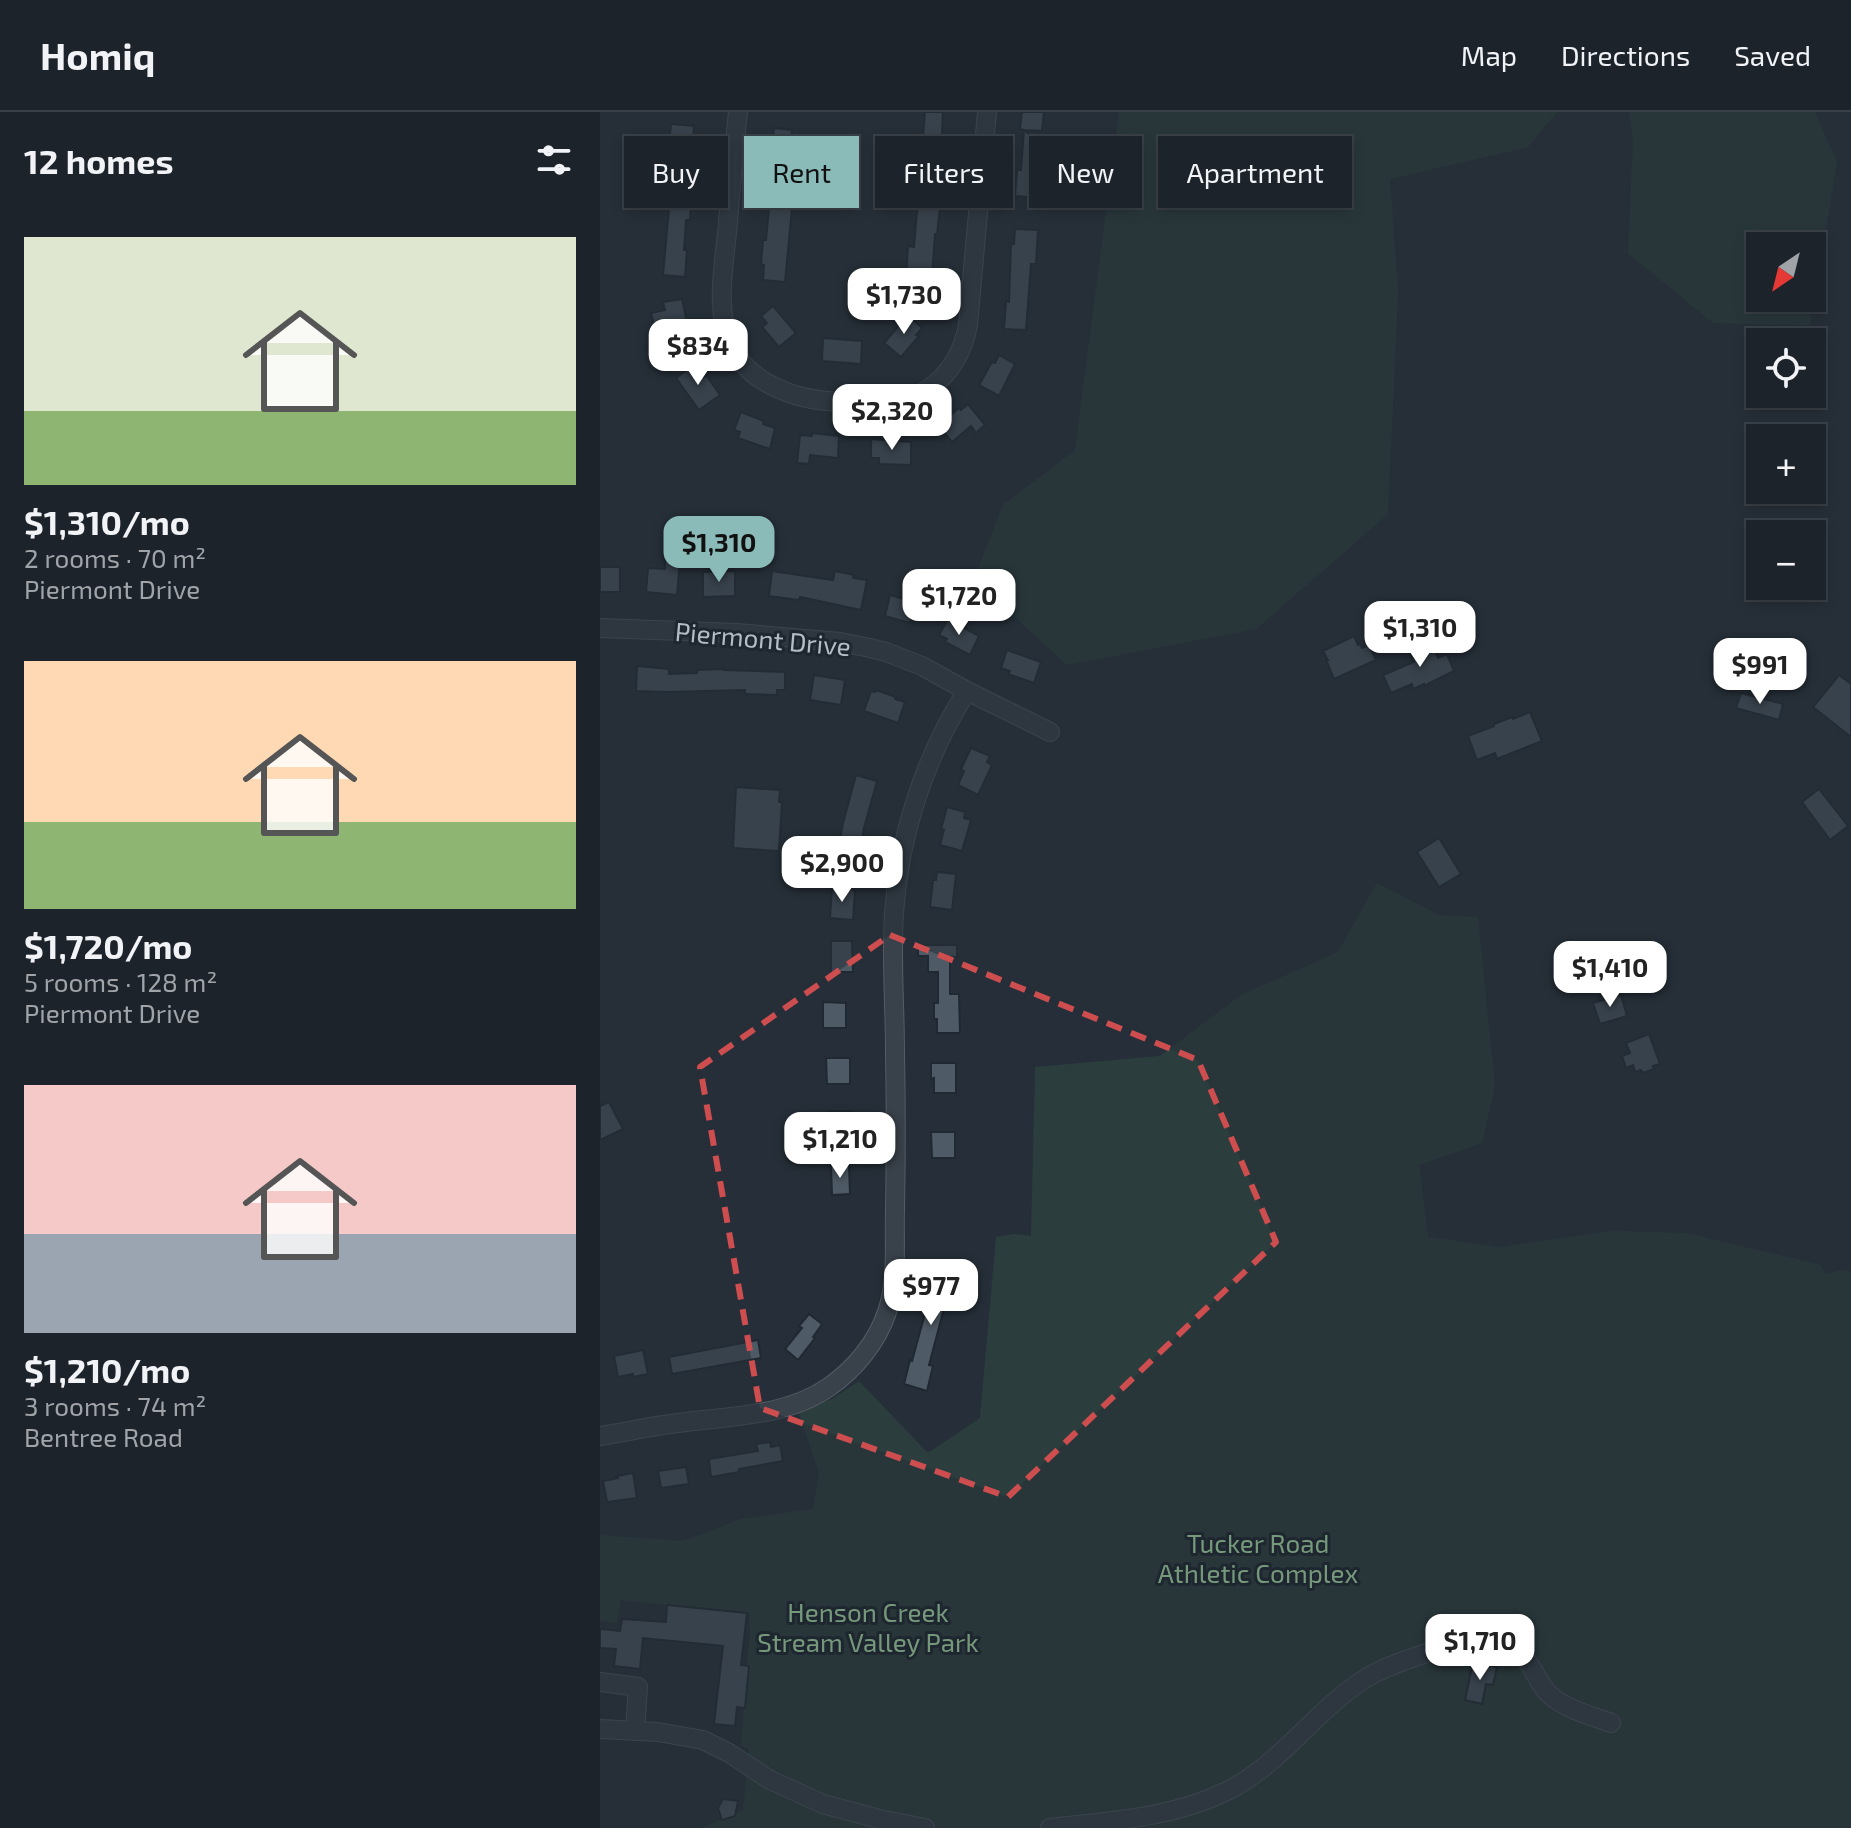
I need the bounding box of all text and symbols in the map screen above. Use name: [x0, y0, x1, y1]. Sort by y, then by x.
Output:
text: Homiq: [40, 32, 155, 78]
text: Map: [1461, 38, 1517, 72]
text: Directions: [1561, 38, 1690, 72]
text: Saved: [1734, 38, 1811, 72]
chip: Buy: [624, 136, 728, 208]
chip: Rent: [744, 136, 859, 208]
chip: Filters: [875, 136, 1013, 208]
chip: New: [1029, 136, 1142, 208]
chip: Apartment: [1158, 136, 1352, 208]
icon: filters: [532, 138, 576, 182]
text: 12 homes: [24, 140, 173, 181]
north arrow: [1746, 232, 1826, 312]
map controls: [1746, 232, 1826, 600]
pin: $1,730: [839, 268, 969, 336]
text: $1,730: [866, 278, 942, 309]
icon: home: [228, 289, 372, 433]
pin: $834: [651, 319, 745, 387]
button: locate: [1746, 328, 1826, 408]
text: $834: [667, 329, 729, 360]
pin: $2,320: [827, 384, 957, 452]
text: $2,320: [851, 394, 933, 425]
button: +: [1746, 424, 1826, 504]
text: $1,310/mo: [24, 501, 190, 542]
pin: $1,310: [654, 516, 784, 584]
button: −: [1746, 520, 1826, 600]
text: $1,310: [682, 526, 756, 557]
text: 2 rooms · 70 m²: [24, 542, 206, 573]
pin: $1,720: [894, 569, 1024, 637]
text: Piermont Drive: [24, 573, 200, 604]
text: $1,720: [921, 579, 998, 610]
pin: $1,310: [1355, 601, 1485, 669]
text: $1,310: [1383, 611, 1457, 642]
street label: Piermont Drive: [674, 615, 852, 661]
pin: $991: [1713, 638, 1807, 706]
text: $991: [1732, 648, 1789, 679]
icon: home: [228, 713, 372, 857]
pin: $2,900: [777, 836, 907, 904]
text: $2,900: [800, 846, 884, 877]
text: $1,720/mo: [24, 925, 192, 966]
pin: $1,410: [1545, 941, 1675, 1009]
text: $1,410: [1572, 951, 1648, 982]
text: 5 rooms · 128 m²: [24, 966, 217, 997]
text: Piermont Drive: [24, 997, 200, 1028]
pin: $1,210: [775, 1112, 905, 1180]
text: $1,210: [802, 1122, 878, 1153]
icon: home: [228, 1137, 372, 1281]
pin: $977: [884, 1259, 978, 1327]
text: $977: [902, 1269, 960, 1300]
text: $1,210/mo: [24, 1349, 190, 1390]
text: 3 rooms · 74 m²: [24, 1390, 206, 1421]
text: Bentree Road: [24, 1421, 183, 1452]
park label: Tucker Road Athletic Complex: [1158, 1527, 1358, 1588]
park label: Henson Creek Stream Valley Park: [757, 1596, 979, 1657]
pin: $1,710: [1415, 1614, 1545, 1682]
text: $1,710: [1443, 1624, 1517, 1655]

